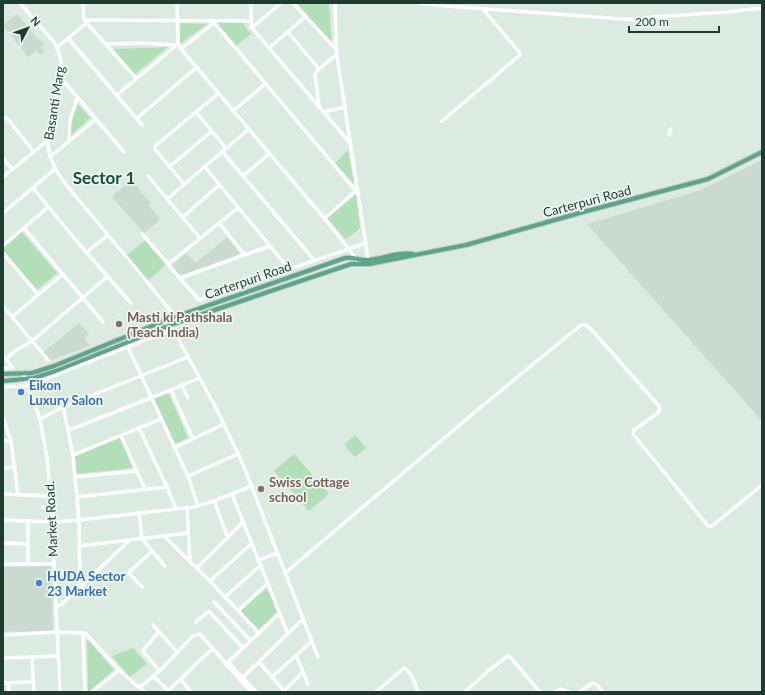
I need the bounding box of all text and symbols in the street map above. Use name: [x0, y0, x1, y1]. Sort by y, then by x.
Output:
north arrow: [8, 8, 48, 48]
scale bar: [629, 8, 719, 34]
text: N: [28, 14, 44, 29]
text: 200 m: [635, 14, 669, 29]
street label: Basanti Marg: [40, 64, 68, 141]
district label: Sector 1: [73, 167, 135, 188]
street label: Carterpuri Road: [541, 182, 633, 220]
street label: Carterpuri Road: [203, 258, 293, 302]
place label: Masti ki Pathshala (Teach India): [127, 309, 232, 340]
marker: Masti ki Pathshala (Teach India): [114, 319, 124, 329]
place label: Eikon Luxury Salon: [29, 377, 103, 408]
marker: Eikon Luxury Salon: [16, 387, 26, 397]
place label: Swiss Cottage school: [269, 474, 350, 505]
street label: Market Road.: [41, 481, 61, 557]
marker: Swiss Cottage school: [256, 484, 266, 494]
place label: HUDA Sector 23 Market: [47, 568, 126, 599]
marker: HUDA Sector 23 Market: [34, 578, 44, 588]

